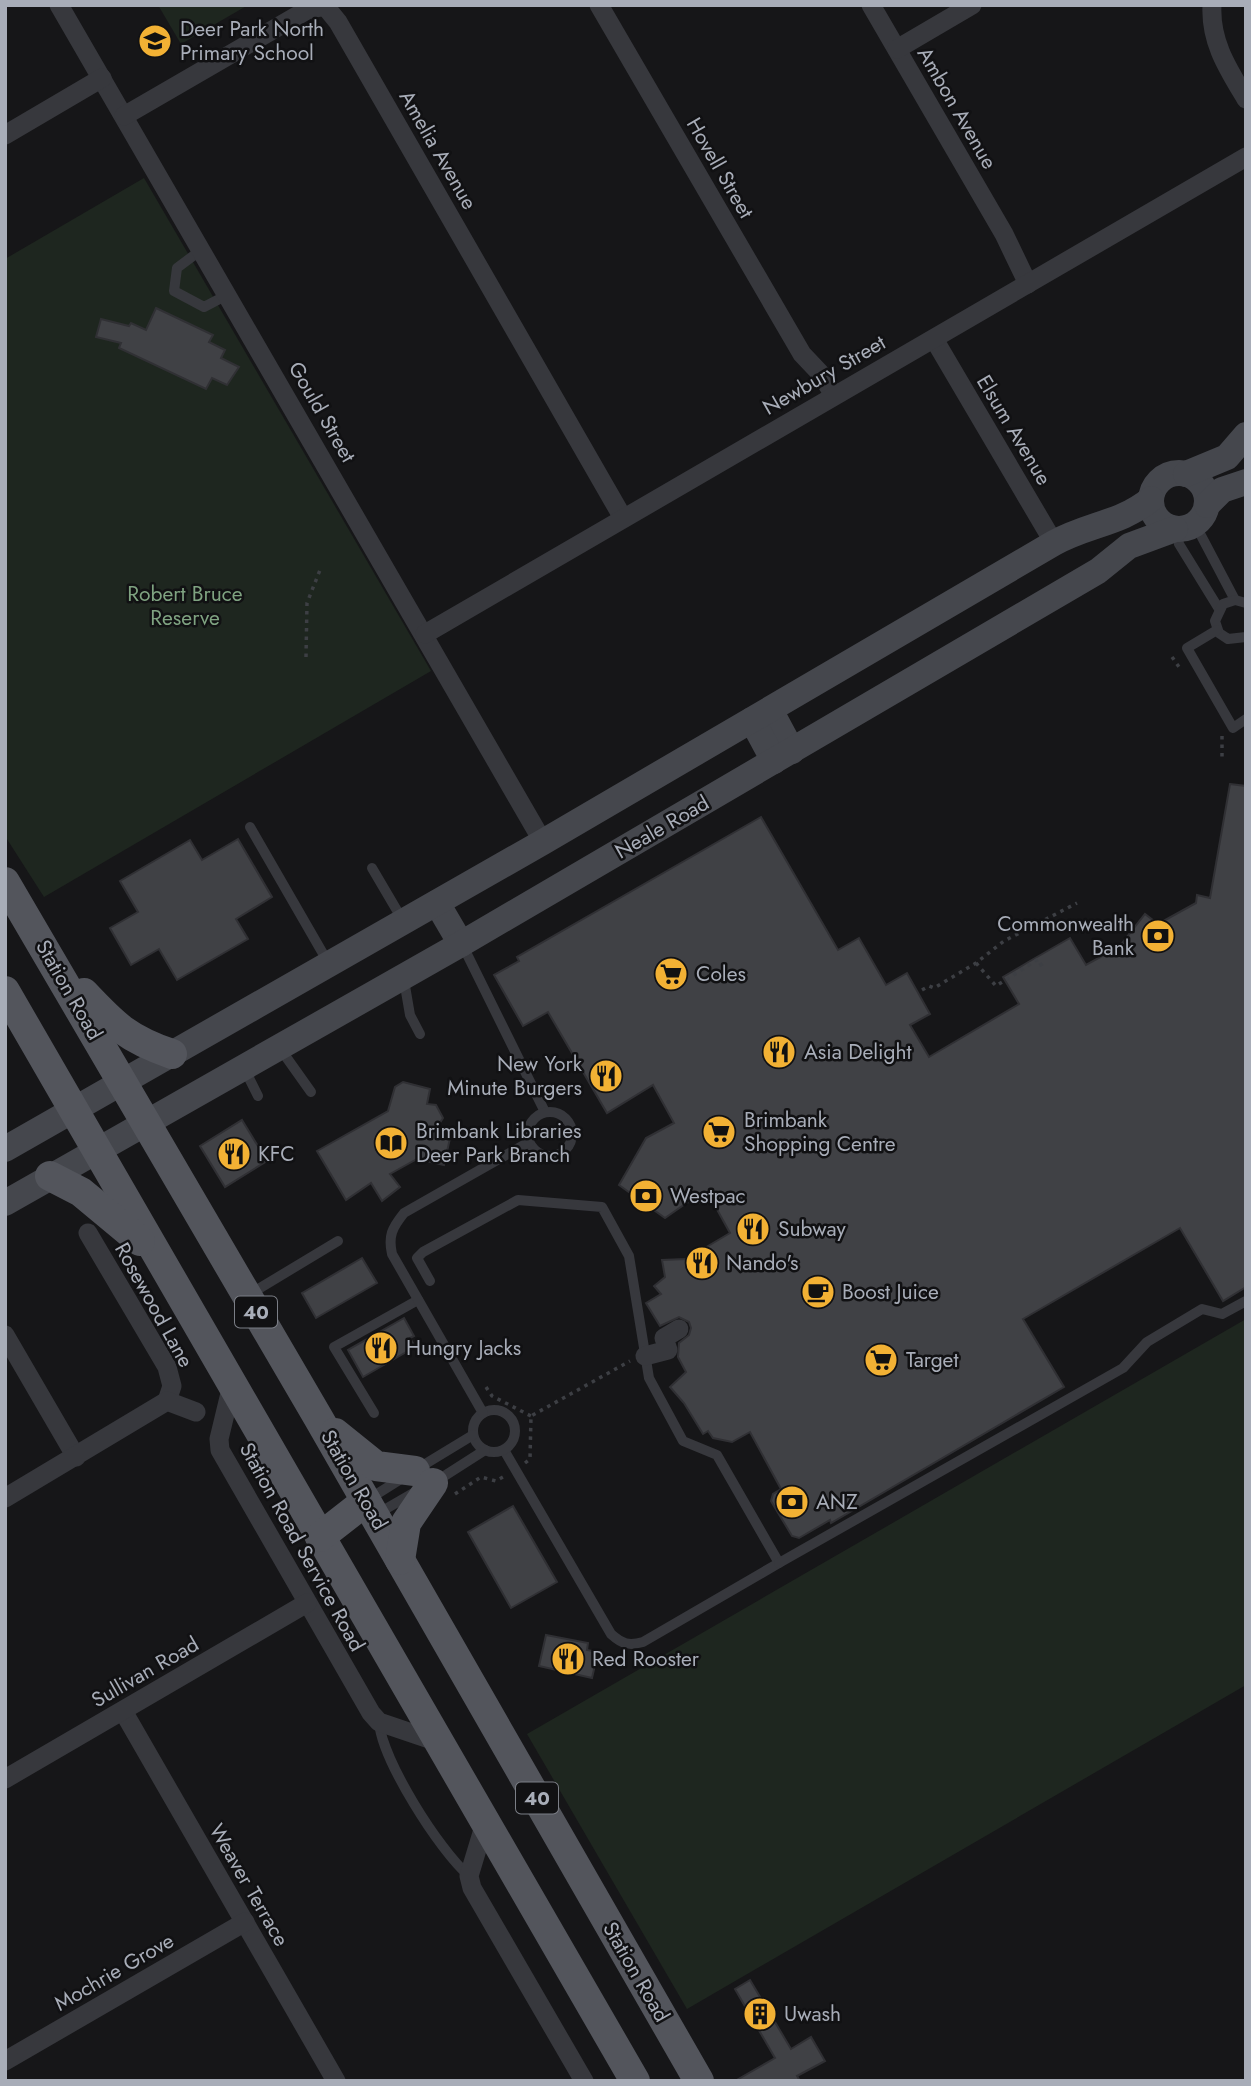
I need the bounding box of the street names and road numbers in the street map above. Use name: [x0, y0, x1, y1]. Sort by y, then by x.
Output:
street label: Ambon Avenue: [910, 41, 1004, 175]
street label: Amelia Avenue: [392, 85, 484, 215]
street label: Hovell Street: [679, 112, 761, 224]
street label: Newbury Street: [757, 328, 891, 422]
street label: Gould Street: [281, 356, 363, 468]
street label: Elsum Avenue: [969, 369, 1059, 491]
street label: Neale Road: [609, 788, 715, 866]
street label: Station Road: [28, 934, 110, 1046]
street label: Rosewood Lane: [107, 1237, 201, 1373]
road number: 40: [235, 1296, 277, 1328]
street label: Station Road: [313, 1424, 395, 1536]
street label: Station Road Service Road: [232, 1437, 372, 1657]
street label: Sullivan Road: [86, 1629, 204, 1715]
road number: 40: [516, 1782, 558, 1814]
street label: Weaver Terrace: [202, 1818, 296, 1952]
street label: Station Road: [595, 1916, 677, 2028]
street label: Mochrie Grove: [49, 1926, 179, 2018]

